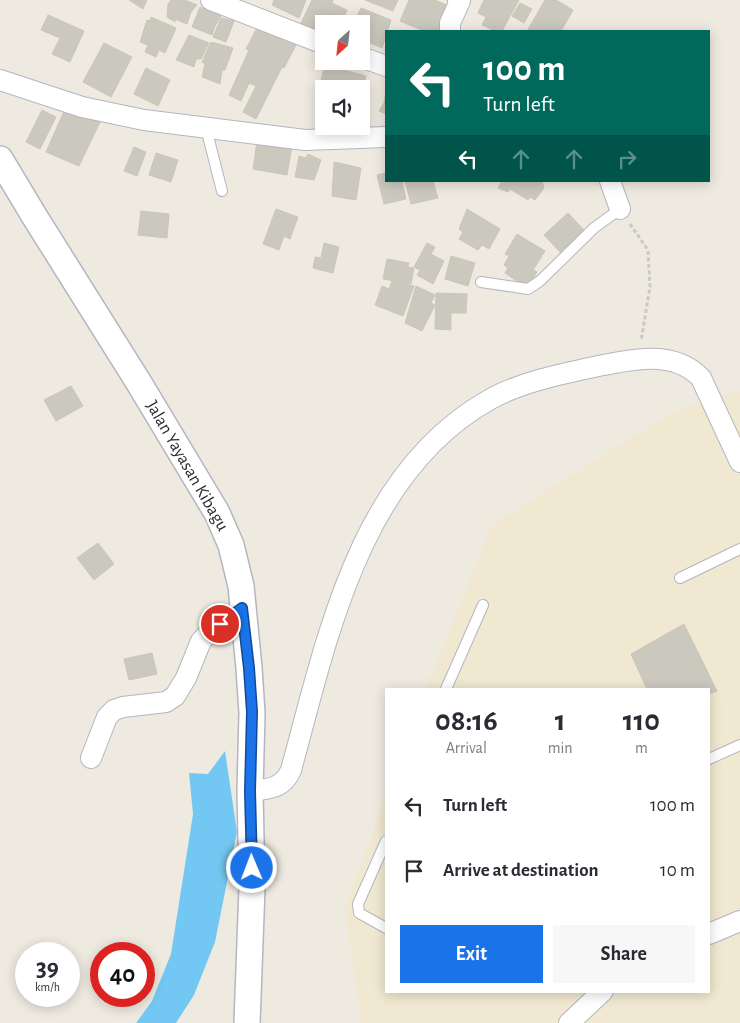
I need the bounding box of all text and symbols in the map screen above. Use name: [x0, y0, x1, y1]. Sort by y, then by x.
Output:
north arrow: [315, 15, 370, 70]
map controls: [315, 15, 370, 135]
icon: left: [400, 50, 465, 115]
text: 100 m: [483, 52, 566, 87]
button: sound: [315, 80, 370, 135]
text: Turn left: [483, 93, 555, 115]
icon: left: [454, 145, 482, 173]
icon: ahead: [507, 145, 535, 173]
icon: ahead: [560, 145, 588, 173]
icon: right: [613, 145, 641, 173]
street label: Jalan Yayasan Kibagu: [142, 398, 232, 534]
pin: [199, 603, 241, 645]
icon: arrive: [206, 610, 234, 638]
text: 08:16: [435, 706, 498, 736]
text: 1: [555, 706, 566, 736]
text: 110: [623, 706, 660, 736]
text: Arrival: [446, 740, 487, 756]
text: min: [548, 740, 573, 756]
text: m: [635, 740, 648, 756]
icon: left: [400, 792, 428, 820]
text: Turn left: [443, 796, 507, 815]
text: 100 m: [650, 796, 695, 815]
position arrow: [225, 841, 277, 893]
icon: arrive: [400, 857, 428, 885]
text: Arrive at destination: [443, 861, 599, 880]
text: 10 m: [660, 861, 695, 880]
button: Exit: [400, 925, 543, 983]
button: Share: [553, 925, 695, 983]
speed limit sign: 40: [90, 942, 155, 1007]
text: 39: [36, 956, 59, 981]
text: km/h: [35, 981, 60, 993]

